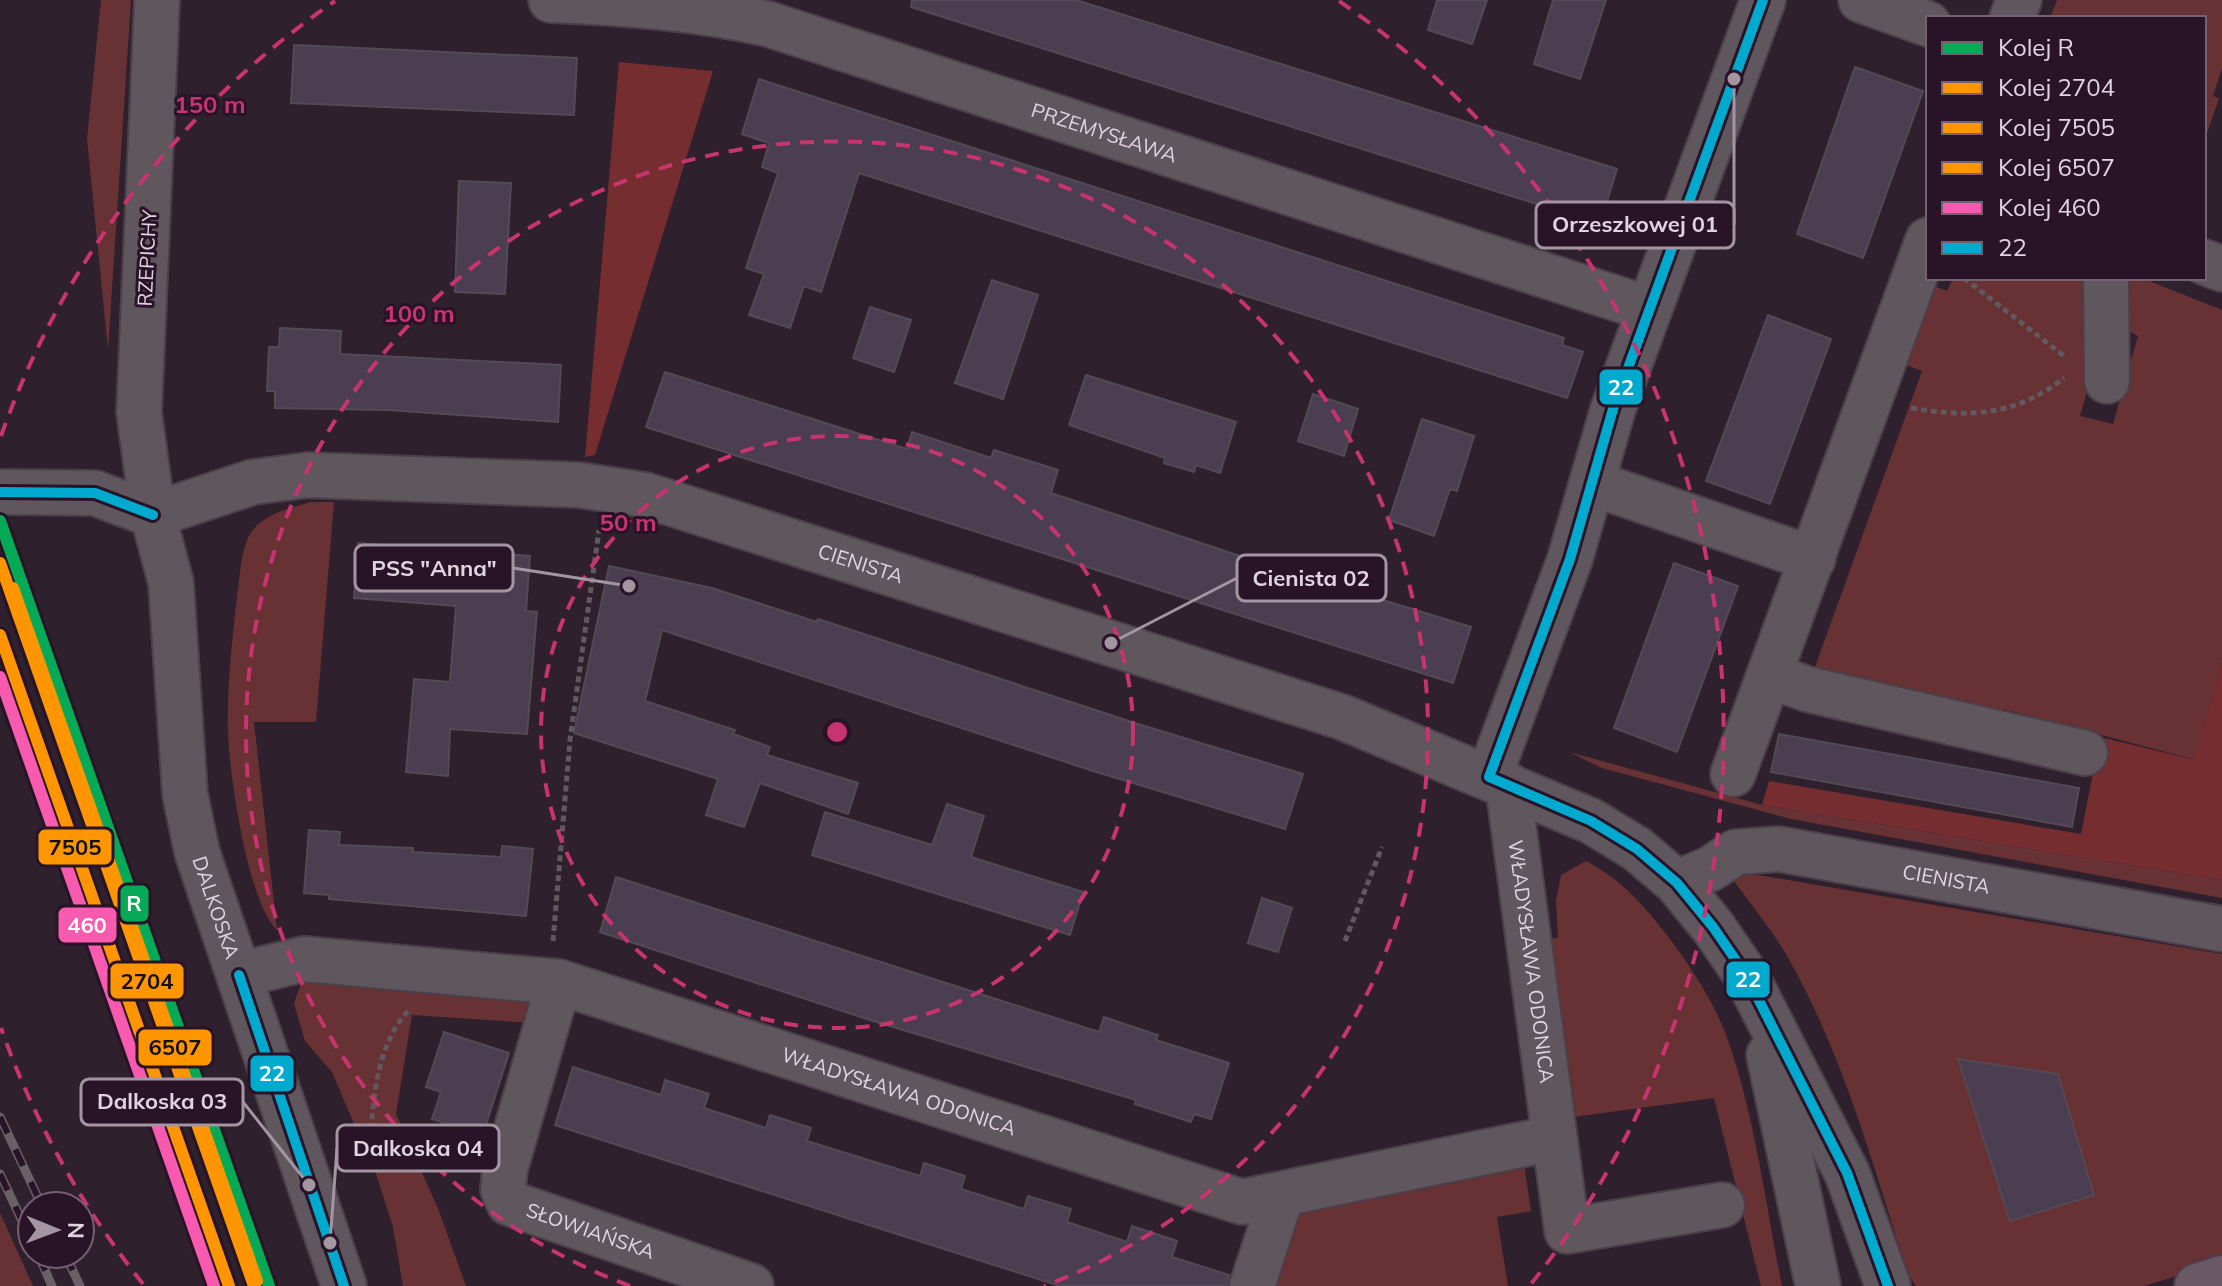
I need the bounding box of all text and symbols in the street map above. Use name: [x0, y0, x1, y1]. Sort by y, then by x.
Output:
legend: [1926, 16, 2206, 280]
text: Kolej R: [1998, 32, 2074, 62]
text: Kolej 2704: [1998, 72, 2115, 102]
text: 150 m: [174, 89, 246, 119]
street label: PRZEMYSŁAWA: [1028, 97, 1181, 168]
text: Kolej 7505: [1998, 112, 2115, 142]
text: Kolej 6507: [1998, 152, 2115, 182]
text: Kolej 460: [1998, 192, 2101, 222]
callout: Orzeszkowej 01: [1536, 202, 1734, 248]
street label: RZEPICHY: [131, 208, 162, 307]
text: Orzeszkowej 01: [1552, 210, 1718, 238]
text: 22: [1998, 232, 2027, 262]
text: 100 m: [383, 298, 455, 328]
line badge: 22: [1598, 368, 1644, 406]
text: 22: [1608, 373, 1634, 401]
text: 50 m: [600, 507, 656, 537]
street label: CIENISTA: [815, 538, 907, 589]
callout: PSS "Anna": [355, 545, 513, 591]
text: PSS "Anna": [371, 554, 497, 582]
callout: Cienista 02: [1237, 555, 1386, 601]
text: Cienista 02: [1252, 564, 1370, 592]
centre of rings: [823, 718, 851, 746]
line badge: 7505: [37, 828, 113, 866]
text: 7505: [49, 833, 101, 861]
street label: WŁADYSŁAWA ODONICA: [1503, 838, 1560, 1085]
street label: DALKOSKA: [187, 853, 245, 962]
street label: CIENISTA: [1901, 859, 1992, 899]
line badge: R: [119, 884, 150, 923]
text: R: [126, 889, 142, 917]
line badge: 460: [57, 906, 118, 944]
text: 460: [67, 911, 107, 939]
line badge: 22: [1725, 960, 1771, 999]
line badge: 2704: [109, 962, 185, 1000]
text: 22: [1735, 965, 1761, 993]
text: 2704: [121, 967, 173, 995]
line badge: 6507: [137, 1028, 213, 1067]
text: 6507: [149, 1033, 201, 1061]
street label: WŁADYSŁAWA ODONICA: [779, 1042, 1020, 1141]
line badge: 22: [249, 1054, 295, 1093]
text: 22: [259, 1059, 285, 1087]
callout: Dalkoska 03: [81, 1079, 243, 1125]
text: Dalkoska 03: [97, 1087, 227, 1115]
callout: Dalkoska 04: [337, 1125, 499, 1171]
text: Dalkoska 04: [353, 1134, 483, 1162]
north arrow: [16, 1190, 96, 1270]
street label: SŁOWIAŃSKA: [523, 1197, 658, 1264]
text: N: [62, 1222, 90, 1239]

